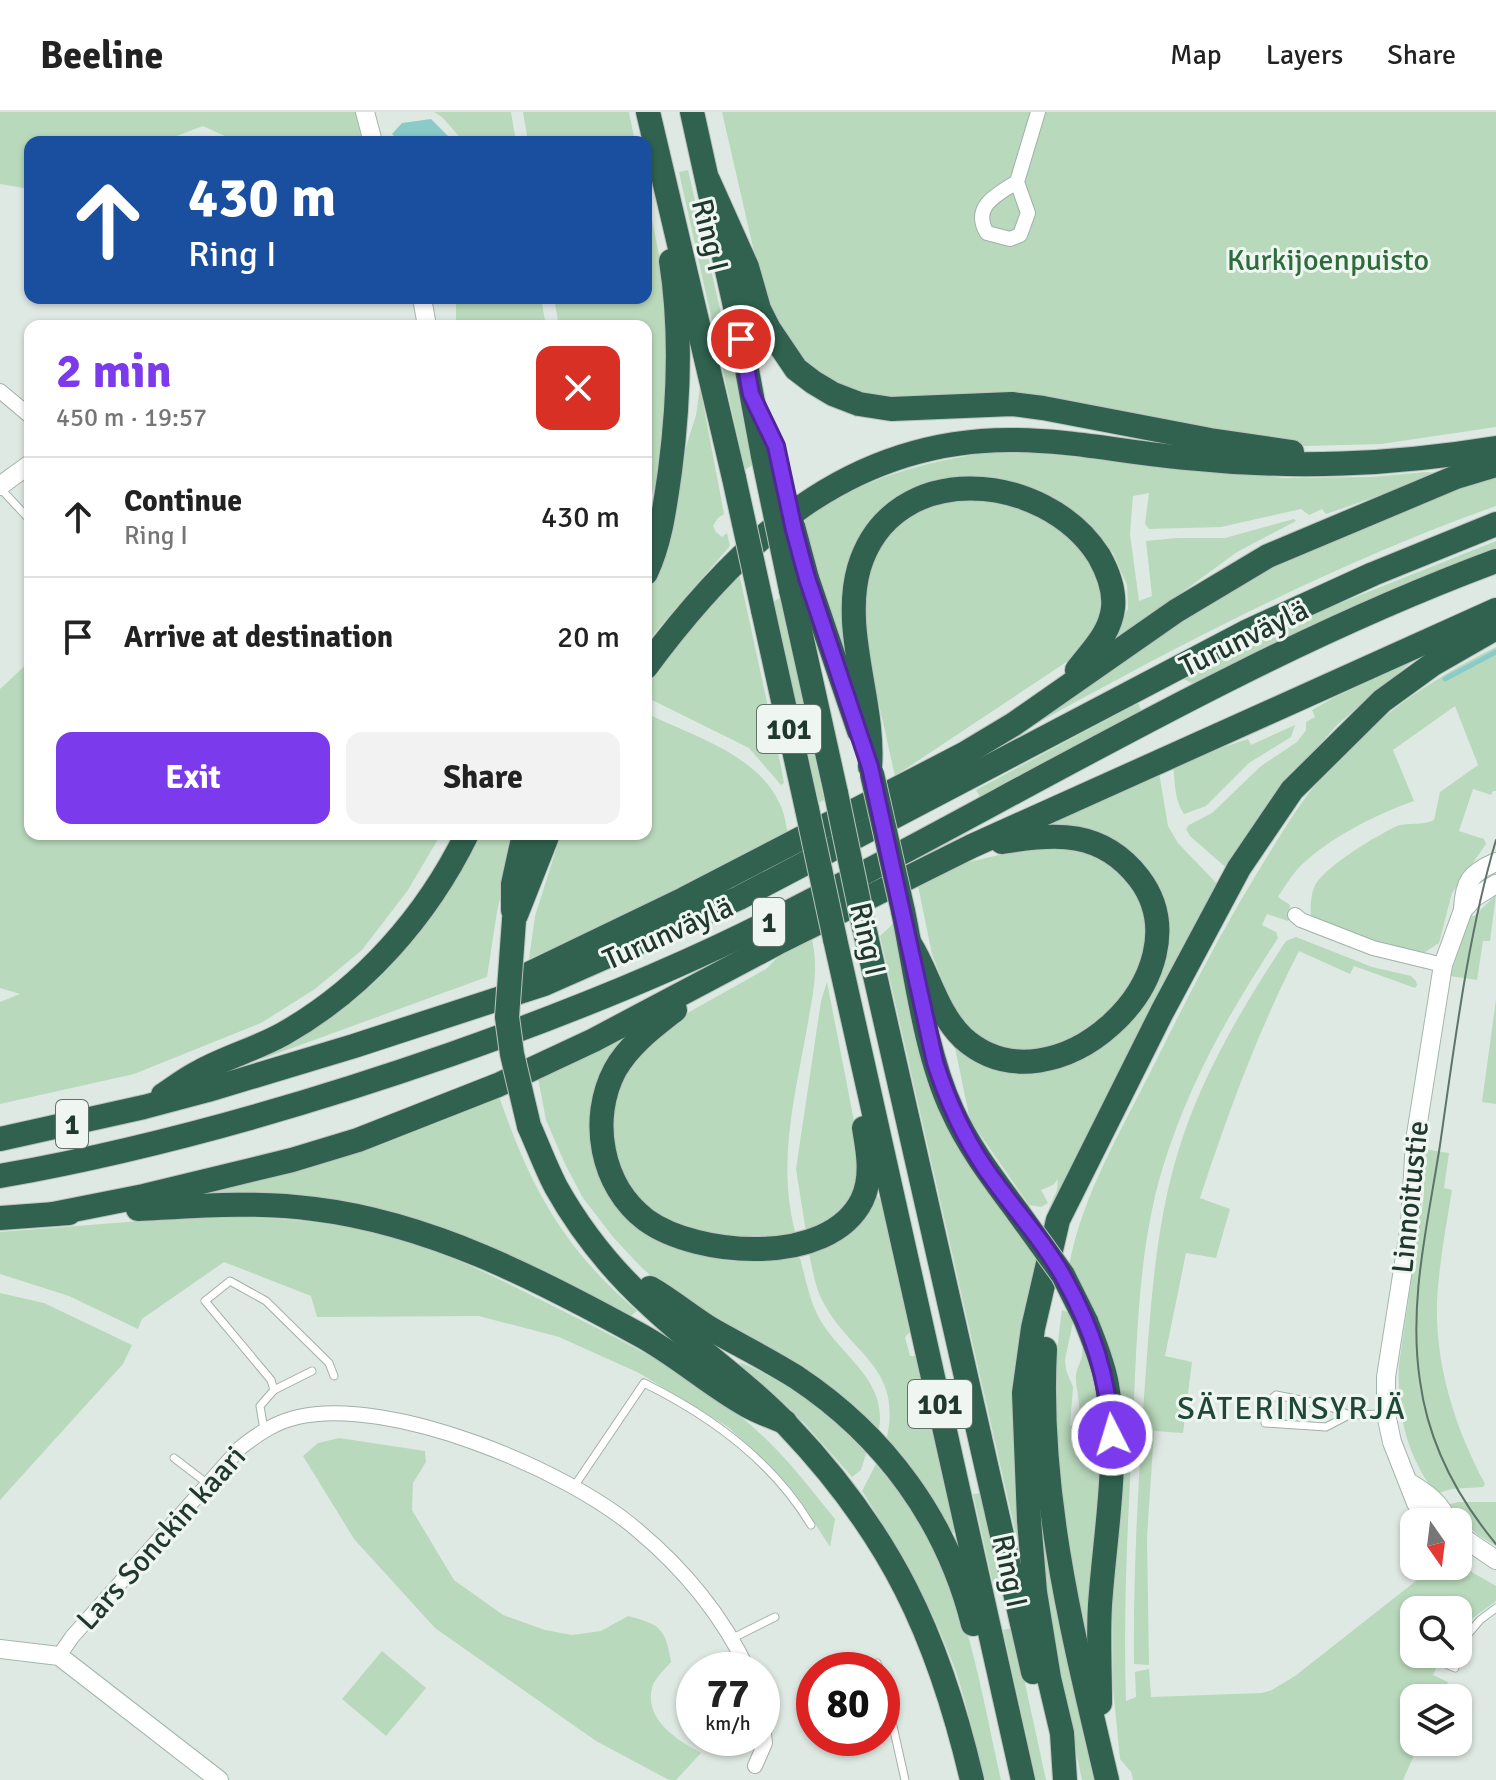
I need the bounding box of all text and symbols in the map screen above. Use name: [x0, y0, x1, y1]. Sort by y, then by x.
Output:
text: Beeline: [40, 32, 163, 79]
text: Map: [1170, 38, 1222, 72]
text: Layers: [1266, 38, 1343, 72]
text: Share: [1387, 38, 1456, 72]
text: 430 m: [188, 163, 336, 232]
icon: ahead: [56, 168, 160, 272]
street label: Ring I: [683, 195, 736, 275]
text: Ring I: [188, 232, 277, 277]
park label: Kurkijoenpuisto: [1227, 242, 1429, 279]
pin: [707, 305, 775, 373]
icon: arrive: [719, 317, 763, 361]
text: 2 min: [56, 342, 172, 401]
button: close: [536, 346, 620, 430]
text: 450 m · 19:57: [56, 402, 207, 434]
text: Continue: [124, 483, 242, 520]
icon: ahead: [56, 495, 100, 539]
text: 430 m: [541, 499, 620, 536]
text: Ring I: [124, 520, 188, 552]
street label: Turunväylä: [1174, 591, 1315, 685]
icon: arrive: [56, 615, 100, 659]
text: Arrive at destination: [124, 619, 393, 656]
text: 20 m: [557, 619, 620, 656]
road number: 101: [757, 705, 821, 753]
button: Exit: [56, 732, 330, 824]
button: Share: [346, 732, 620, 824]
street label: Turunväylä: [597, 888, 739, 979]
road number: 1: [753, 898, 785, 946]
street label: Ring I: [841, 899, 894, 979]
road number: 1: [56, 1100, 88, 1148]
street label: Linnoitustie: [1384, 1119, 1437, 1275]
road number: 101: [908, 1380, 972, 1428]
district label: SÄTERINSYRJÄ: [1177, 1389, 1407, 1428]
position arrow: [1070, 1393, 1154, 1477]
street label: Lars Sonckin kaari: [69, 1439, 254, 1638]
north arrow: [1400, 1508, 1472, 1580]
map controls: [1400, 1508, 1472, 1756]
street label: Ring I: [984, 1531, 1035, 1611]
button: search: [1400, 1596, 1472, 1668]
speed limit sign: 80: [796, 1652, 900, 1756]
text: 77: [706, 1669, 750, 1719]
button: layers: [1400, 1684, 1472, 1756]
text: km/h: [705, 1711, 751, 1736]

